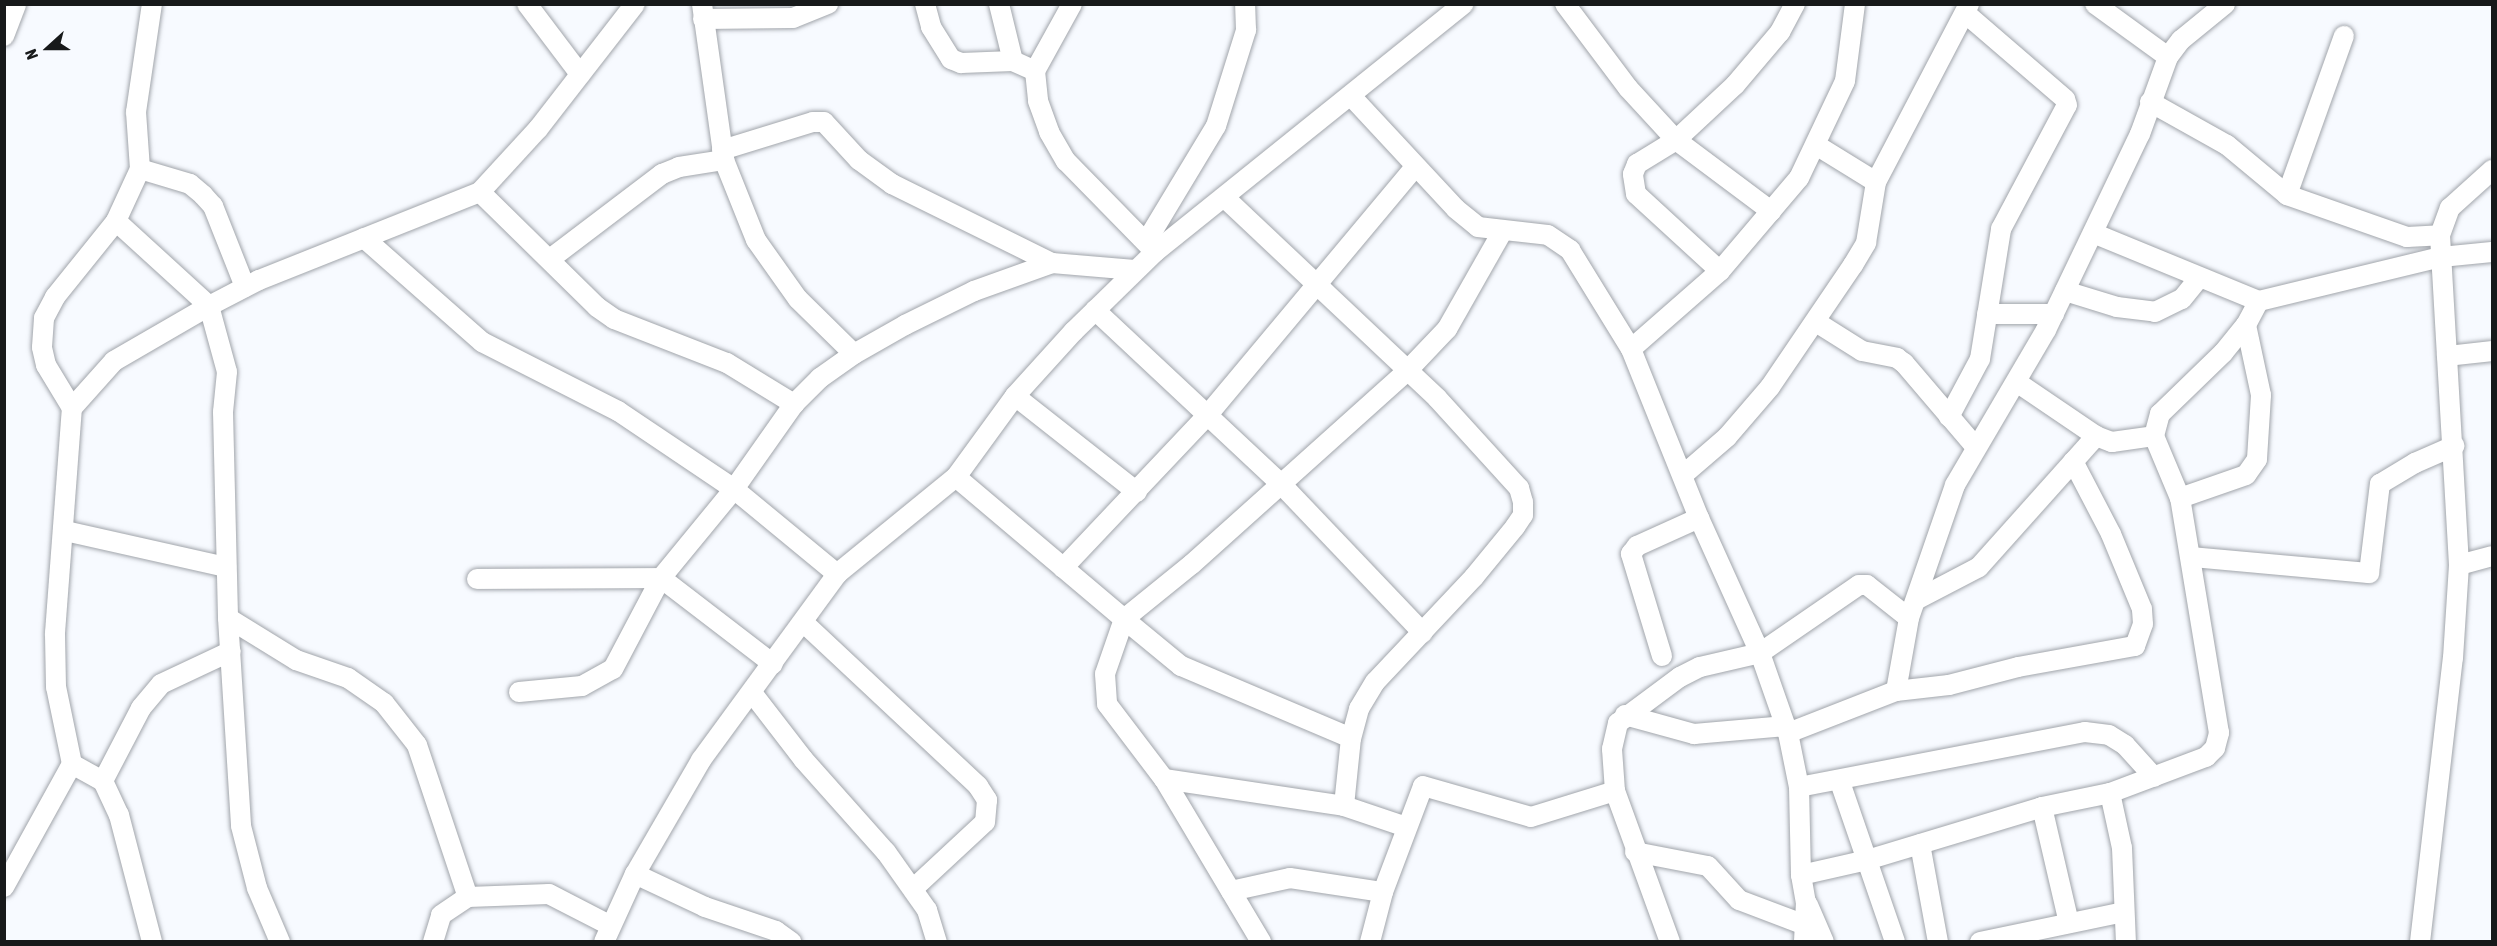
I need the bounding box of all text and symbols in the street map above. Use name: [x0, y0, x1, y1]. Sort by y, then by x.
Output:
north arrow: [18, 18, 78, 78]
text: N: [21, 47, 41, 62]

